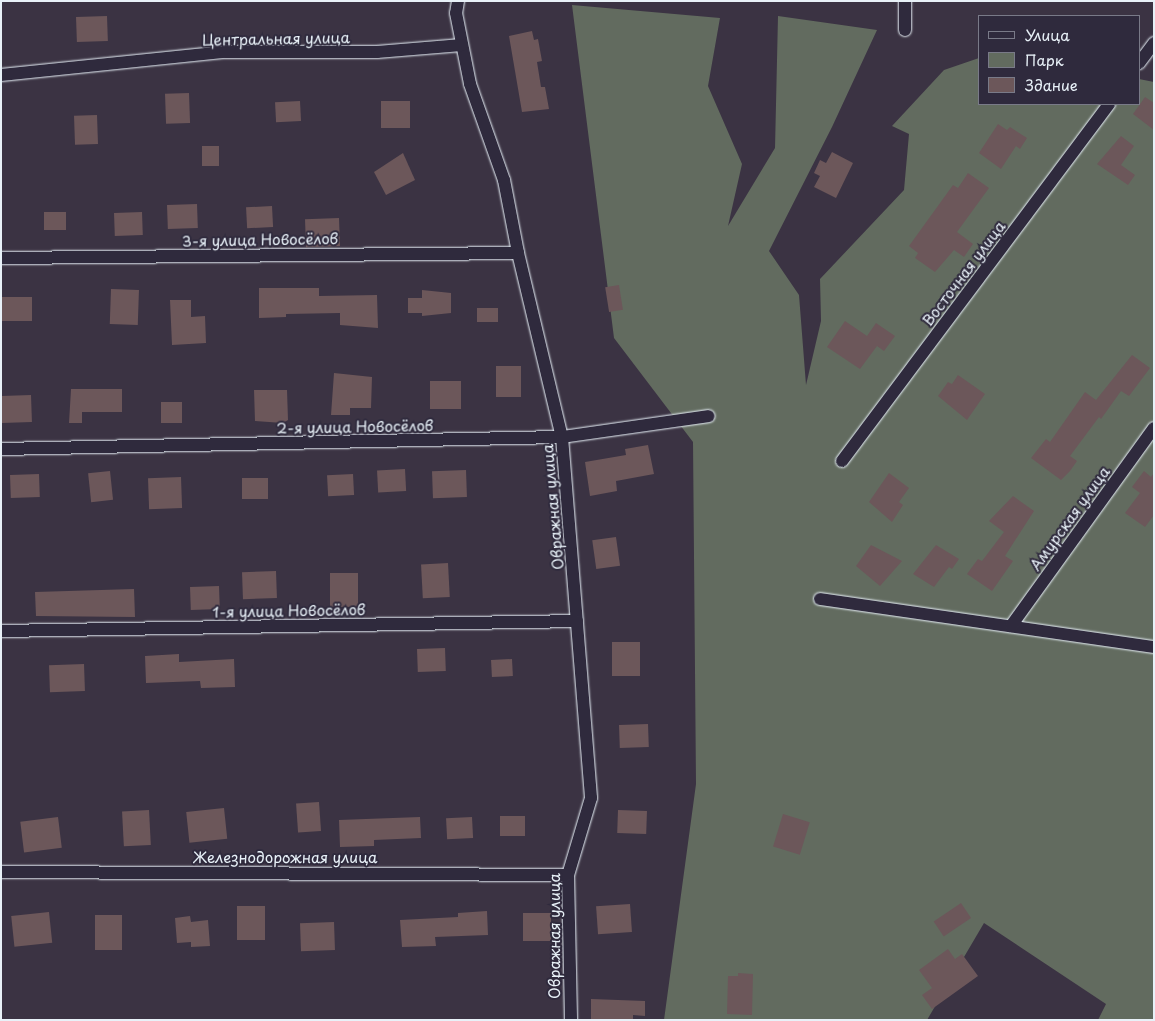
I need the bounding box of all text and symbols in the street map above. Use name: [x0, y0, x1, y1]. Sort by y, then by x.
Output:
legend: [978, 15, 1140, 105]
text: Улица: [1025, 23, 1070, 46]
street label: Центральная улица: [202, 28, 350, 48]
text: Парк: [1025, 48, 1064, 71]
text: Здание: [1025, 73, 1078, 96]
street label: Восточная улица: [917, 217, 1009, 329]
street label: 3-я улица Новосёлов: [181, 229, 339, 249]
street label: 2-я улица Новосёлов: [276, 416, 434, 436]
street label: Овражная улица: [537, 443, 567, 571]
street label: Амурская улица: [1025, 462, 1113, 574]
street label: 1-я улица Новосёлов: [212, 600, 366, 620]
street label: Железнодорожная улица: [192, 848, 378, 866]
street label: Овражная улица: [545, 872, 563, 1000]

